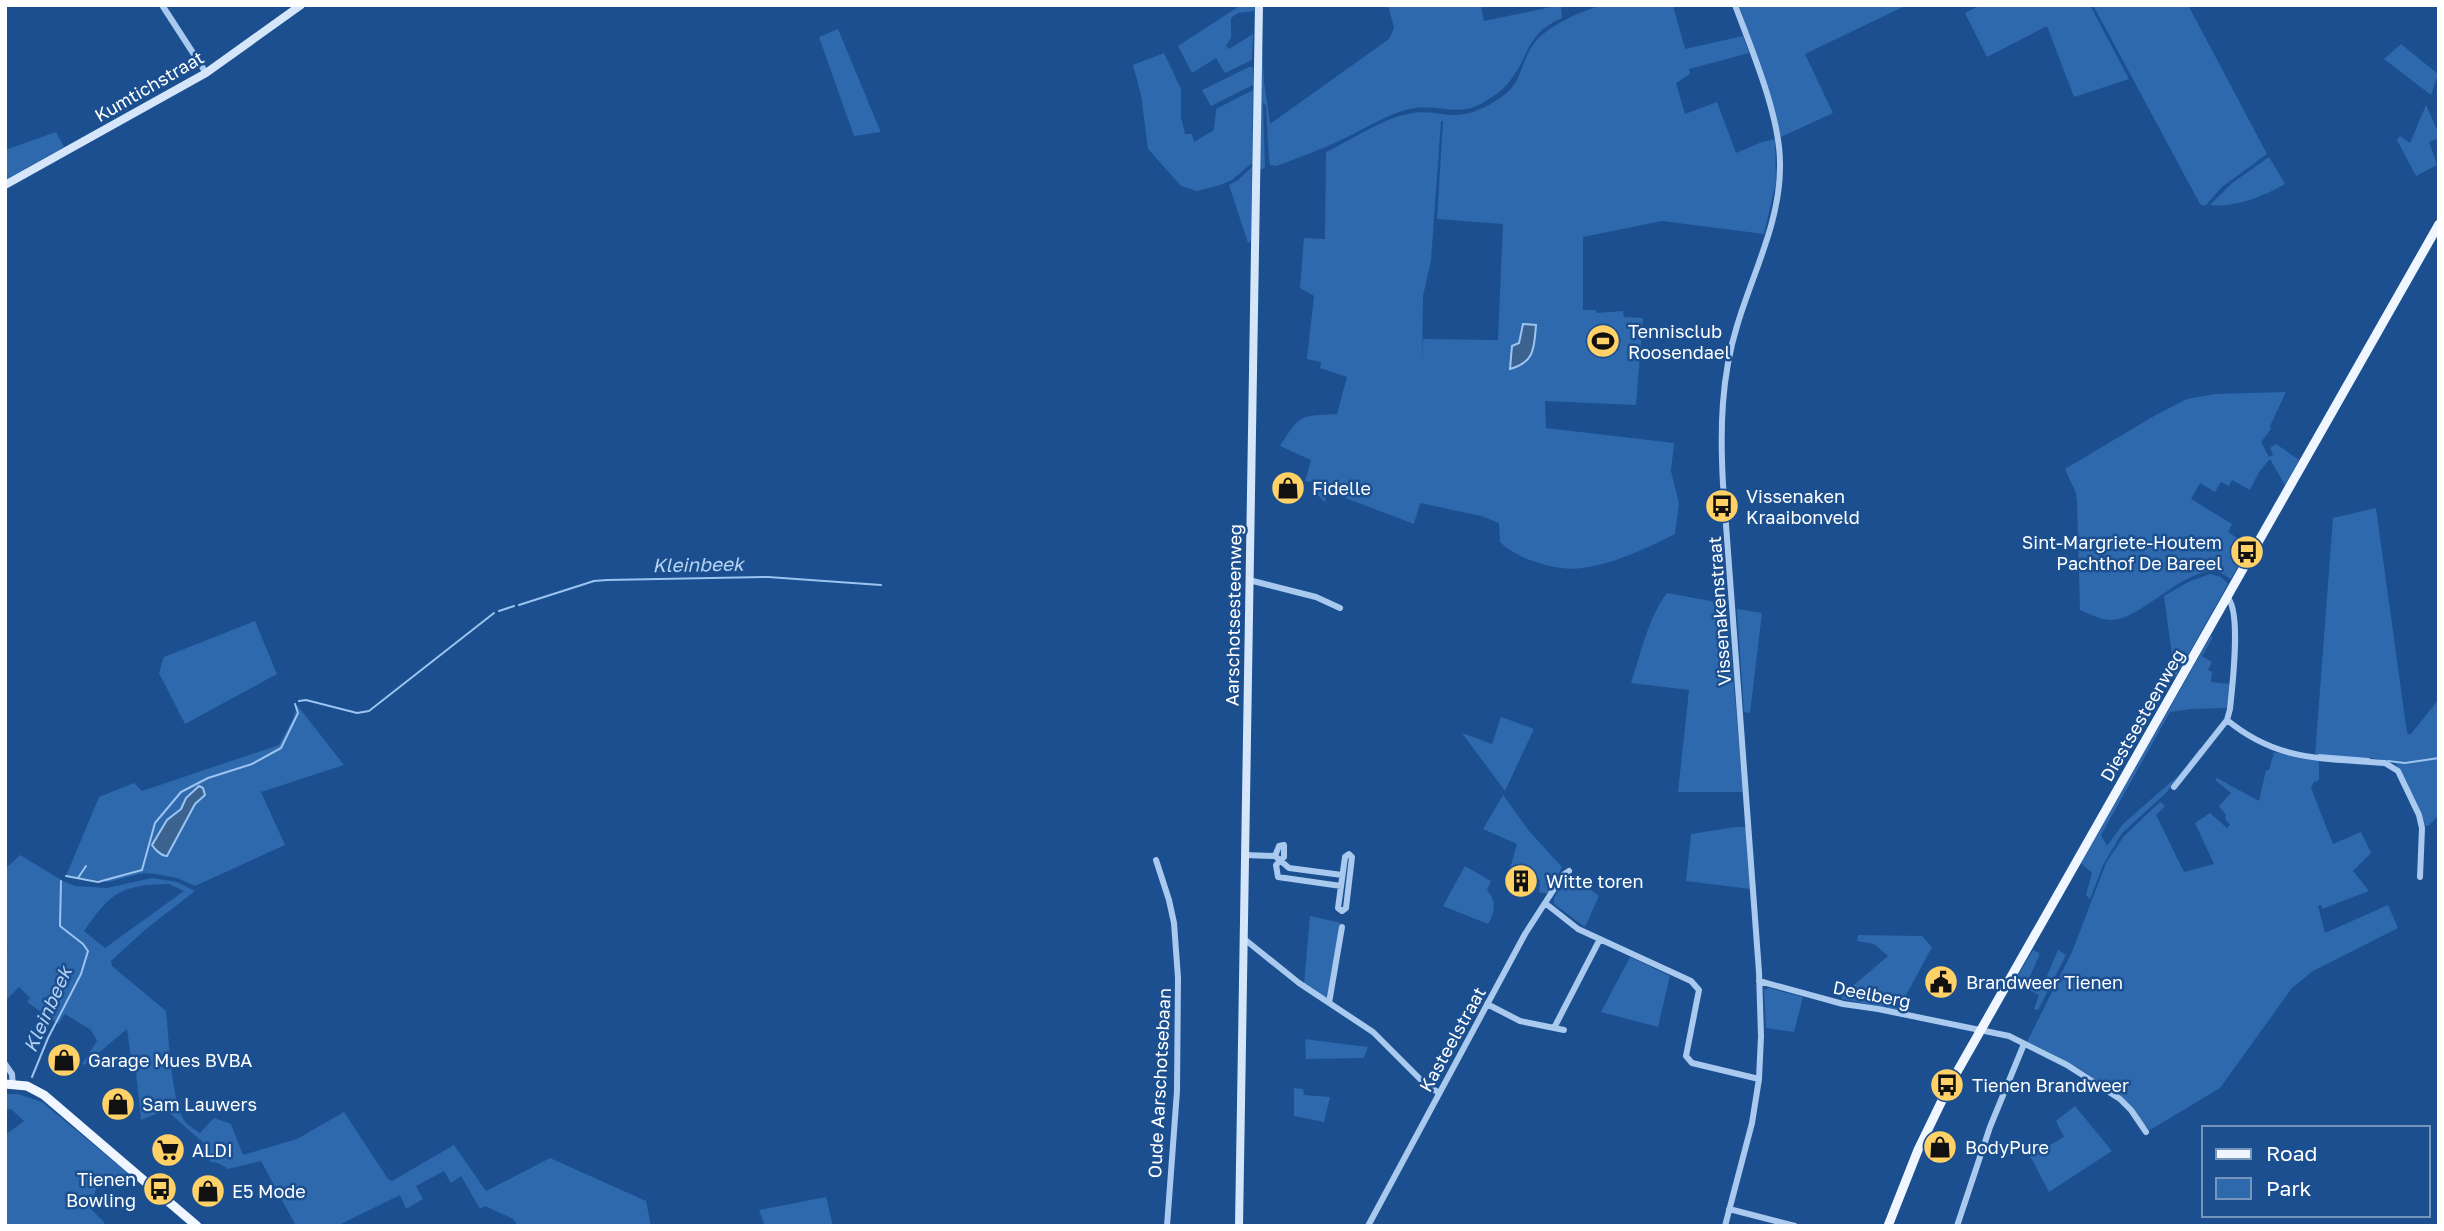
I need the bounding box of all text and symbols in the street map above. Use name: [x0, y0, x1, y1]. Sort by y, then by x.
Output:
street label: Kumtichstraat: [90, 46, 208, 126]
place label: Tennisclub Roosendael: [1628, 320, 1730, 363]
sports icon: Tennisclub Roosendael: [1584, 322, 1622, 360]
shop icon: Fidelle: [1269, 469, 1307, 507]
place label: Fidelle: [1312, 477, 1371, 499]
place label: Vissenaken Kraaibonveld: [1746, 485, 1860, 528]
bus stop icon: Vissenaken Kraaibonveld: [1703, 487, 1741, 525]
street label: Aarschotsesteenweg: [1220, 524, 1246, 706]
place label: Sint-Margriete-Houtem Pachthof De Bareel: [2022, 531, 2222, 574]
bus stop icon: Sint-Margriete-Houtem Pachthof De Bareel: [2228, 533, 2266, 571]
street label: Vissenakenstraat: [1703, 535, 1735, 687]
water label: Kleinbeek: [652, 552, 746, 576]
street label: Diestsesteenweg: [2095, 645, 2189, 785]
building icon: Witte toren: [1502, 862, 1540, 900]
place label: Witte toren: [1546, 870, 1644, 892]
water label: Kleinbeek: [18, 961, 77, 1055]
public building icon: Brandweer Tienen: [1922, 963, 1960, 1001]
place label: Brandweer Tienen: [1966, 971, 2123, 993]
street label: Deelberg: [1831, 976, 1913, 1012]
street label: Kasteelstraat: [1414, 983, 1490, 1095]
street label: Oude Aarschotsebaan: [1143, 987, 1175, 1179]
shop icon: Garage Mues BVBA: [45, 1041, 83, 1079]
place label: Garage Mues BVBA: [88, 1049, 252, 1071]
bus stop icon: Tienen Brandweer: [1928, 1066, 1966, 1104]
place label: Tienen Brandweer: [1972, 1074, 2129, 1096]
shop icon: Sam Lauwers: [99, 1085, 137, 1123]
place label: Sam Lauwers: [142, 1093, 257, 1115]
legend: [2202, 1126, 2430, 1217]
shop icon: BodyPure: [1921, 1128, 1959, 1166]
supermarket icon: ALDI: [149, 1131, 187, 1169]
place label: BodyPure: [1965, 1136, 2049, 1158]
place label: ALDI: [192, 1139, 233, 1161]
text: Road: [2266, 1140, 2317, 1166]
place label: Tienen Bowling: [66, 1168, 136, 1211]
bus stop icon: Tienen Bowling: [141, 1170, 179, 1208]
shop icon: E5 Mode: [189, 1172, 227, 1210]
text: Park: [2266, 1175, 2312, 1201]
place label: E5 Mode: [232, 1180, 306, 1202]

